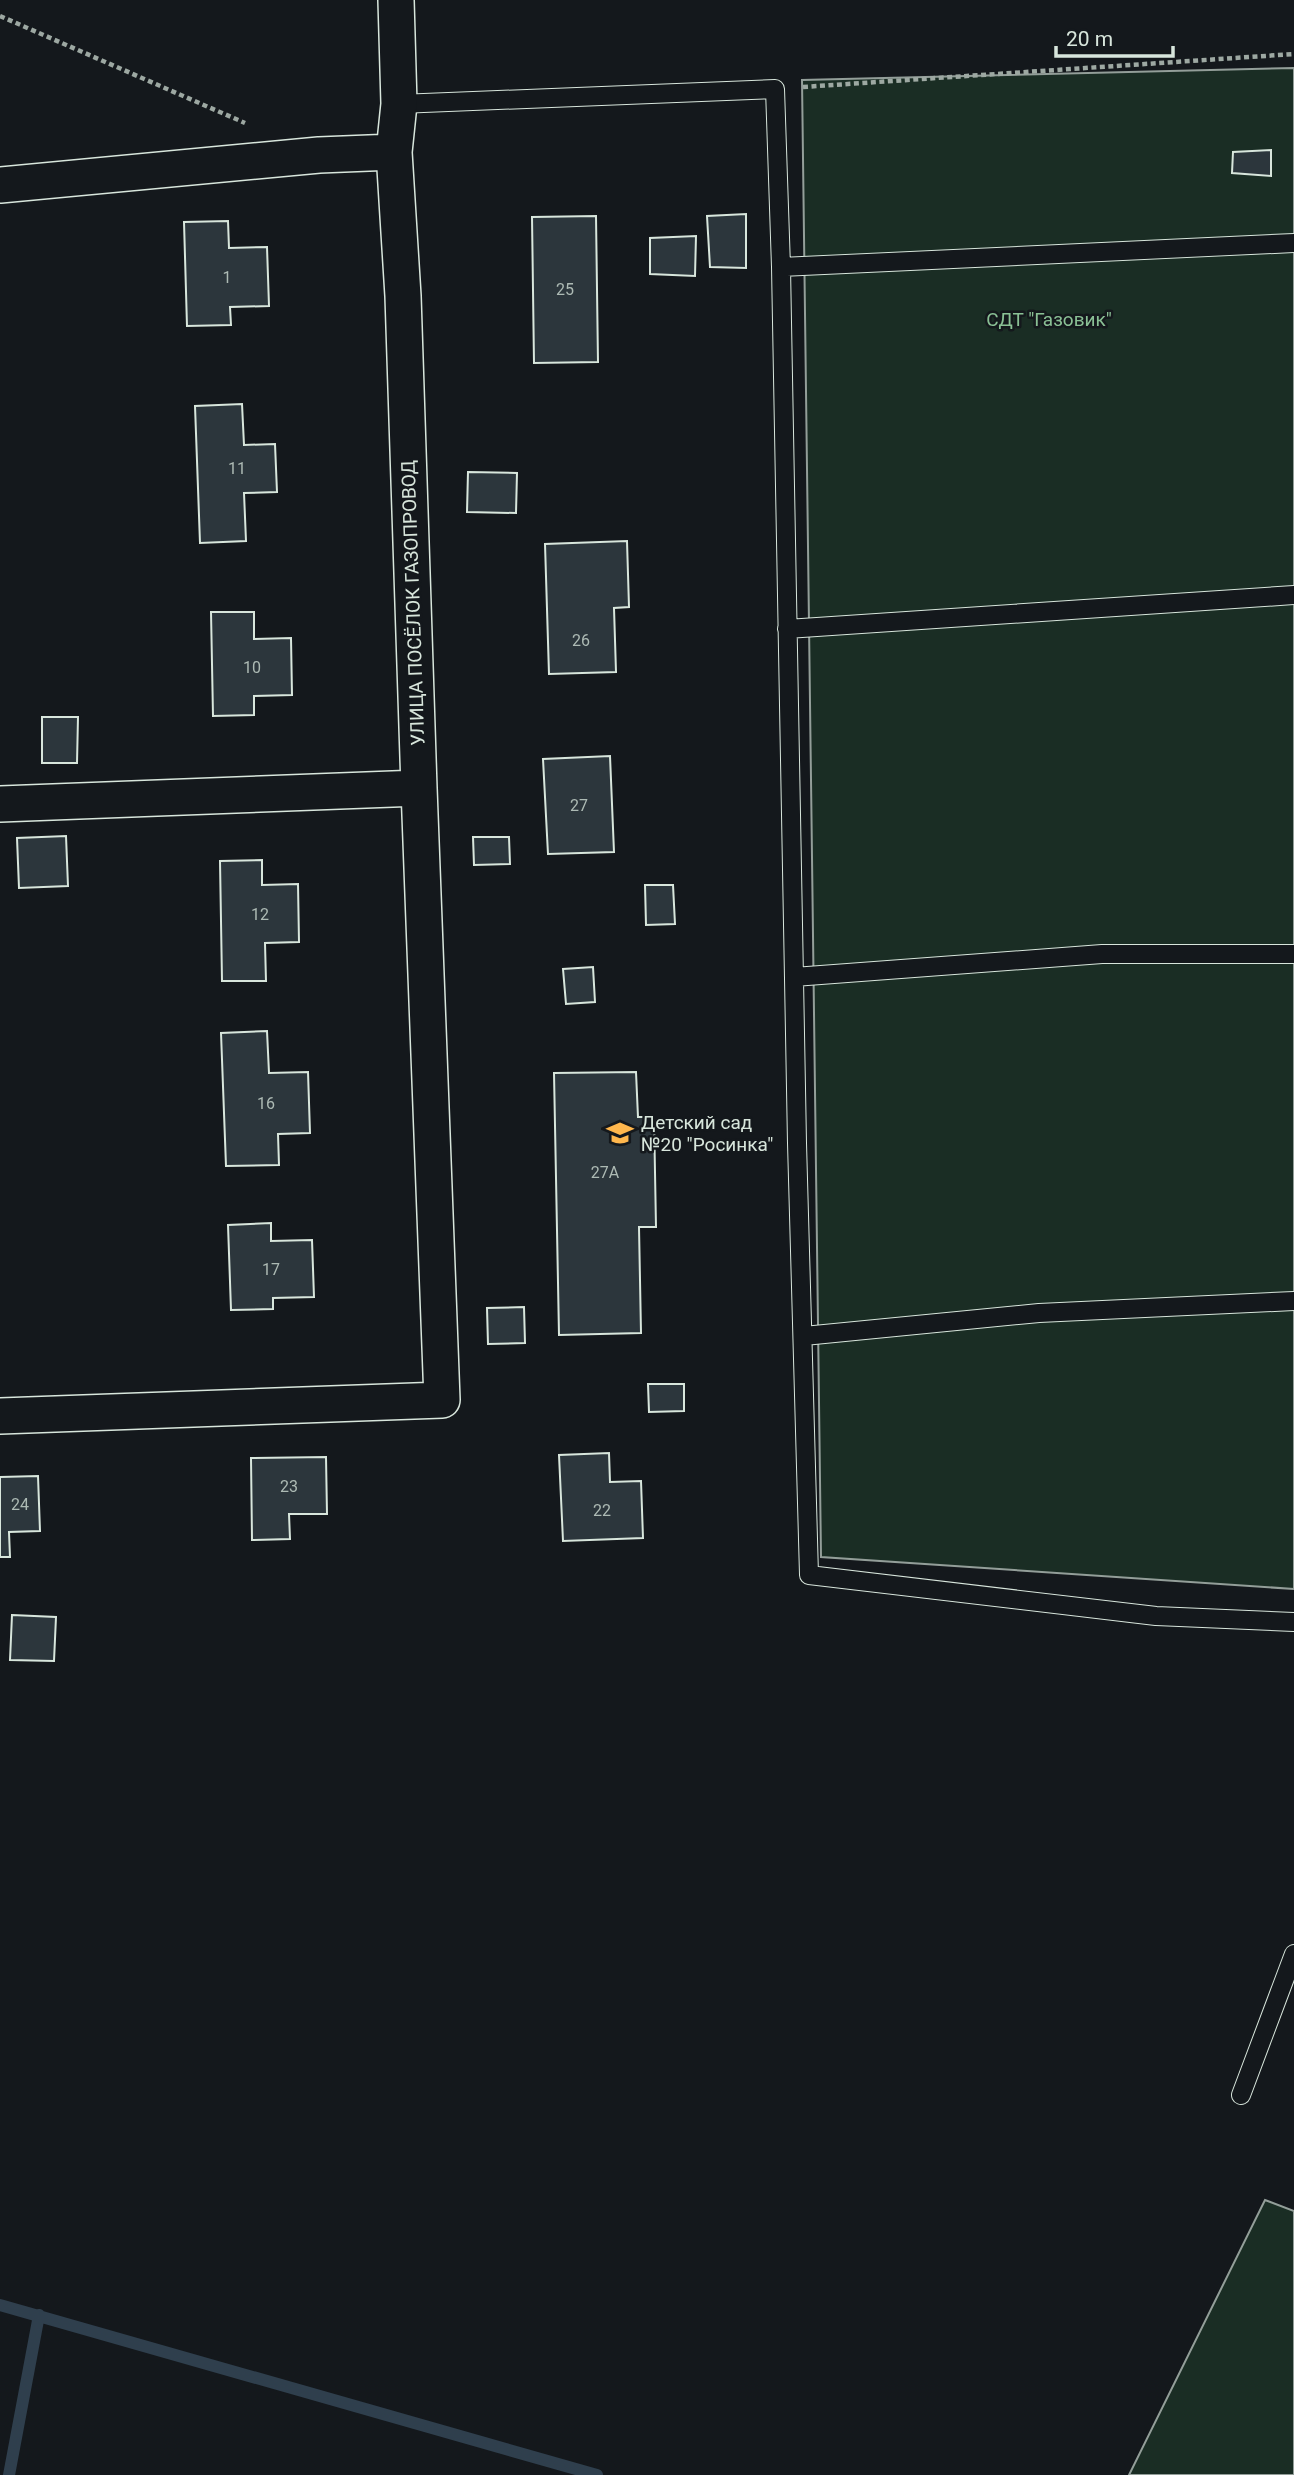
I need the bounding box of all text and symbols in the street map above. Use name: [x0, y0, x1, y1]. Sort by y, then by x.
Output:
scale bar: [1056, 14, 1173, 58]
text: 20 m: [1066, 27, 1113, 51]
house number: 1: [223, 268, 232, 287]
house number: 25: [556, 280, 574, 299]
park label: СДТ "Газовик": [986, 308, 1112, 331]
house number: 11: [228, 459, 246, 478]
street label: УЛИЦА ПОСЁЛОК ГАЗОПРОВОД: [397, 460, 429, 746]
house number: 26: [572, 631, 590, 650]
house number: 10: [243, 658, 261, 677]
house number: 27: [570, 796, 588, 815]
house number: 12: [251, 905, 269, 924]
house number: 16: [257, 1094, 275, 1113]
place label: Детский сад №20 "Росинка": [641, 1111, 773, 1156]
school or university icon: Детский сад №20 "Росинка": [605, 1118, 635, 1148]
house number: 27А: [591, 1163, 620, 1182]
house number: 17: [262, 1260, 280, 1279]
house number: 23: [280, 1477, 298, 1496]
house number: 24: [11, 1495, 29, 1514]
house number: 22: [593, 1501, 611, 1520]

